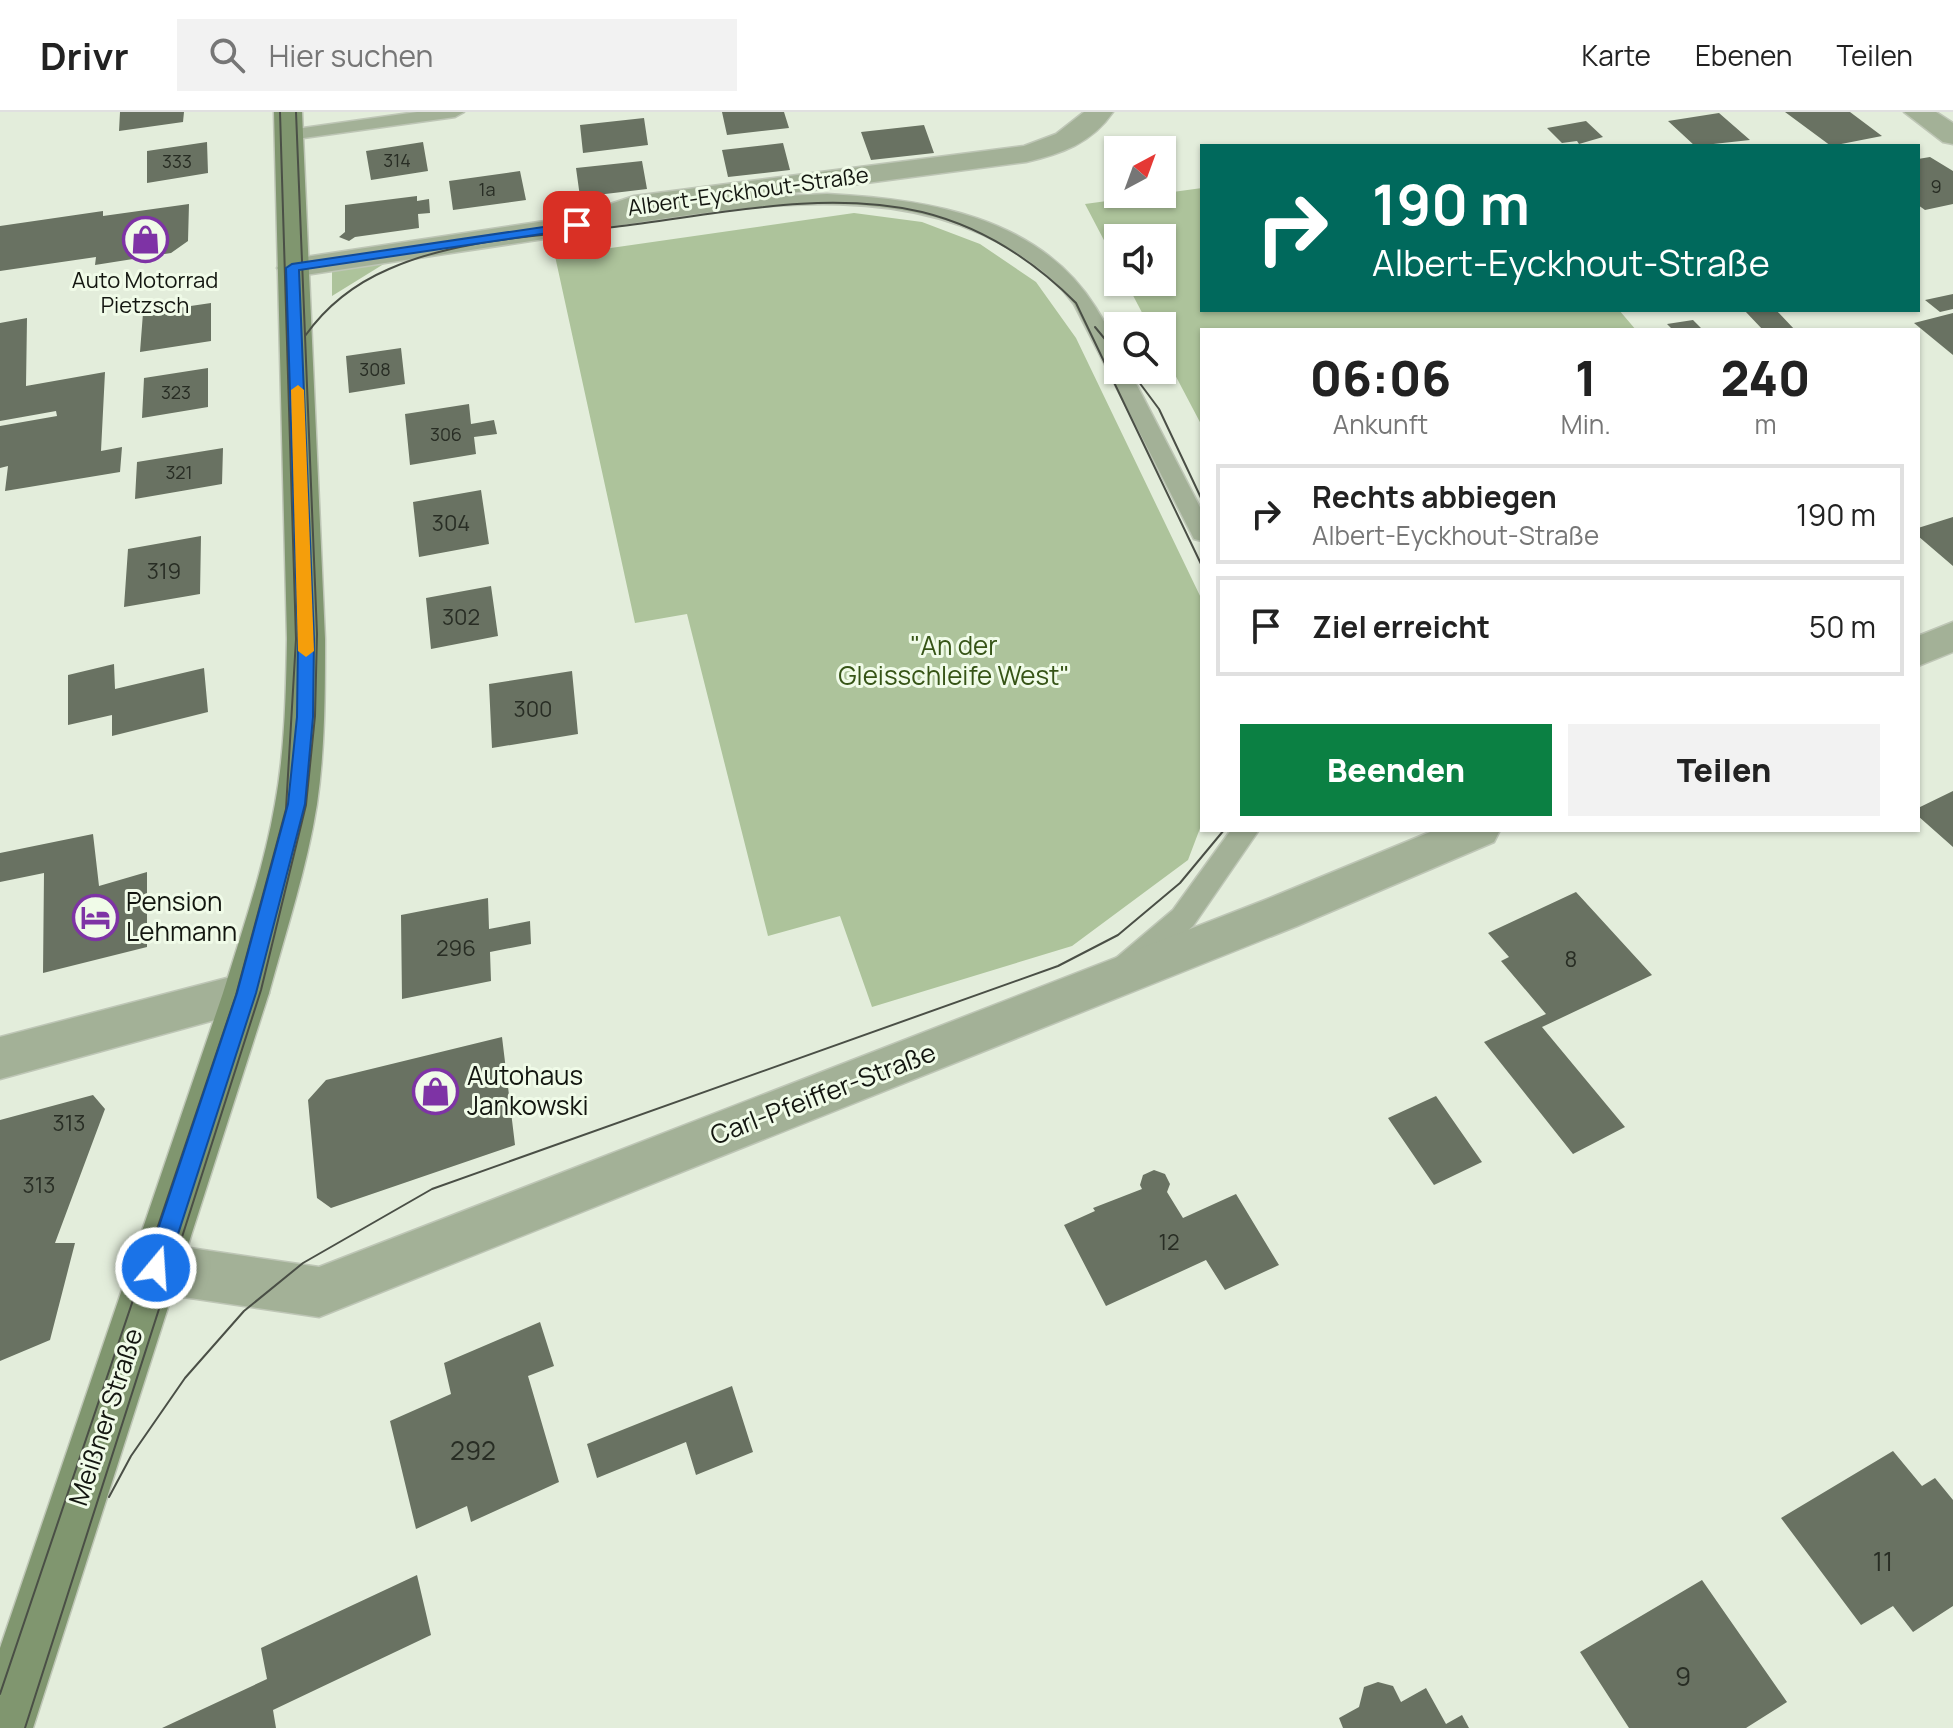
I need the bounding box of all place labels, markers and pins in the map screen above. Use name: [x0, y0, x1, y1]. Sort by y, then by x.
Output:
pin: [543, 191, 611, 259]
shop icon: Auto Motorrad Pietzsch: [121, 215, 169, 263]
place label: Auto Motorrad Pietzsch: [72, 265, 218, 320]
place label: Pension Lehmann: [126, 883, 237, 949]
hotel icon: Pension Lehmann: [71, 893, 119, 941]
place label: Autohaus Jankowski: [467, 1057, 589, 1123]
shop icon: Autohaus Jankowski: [412, 1067, 460, 1115]

